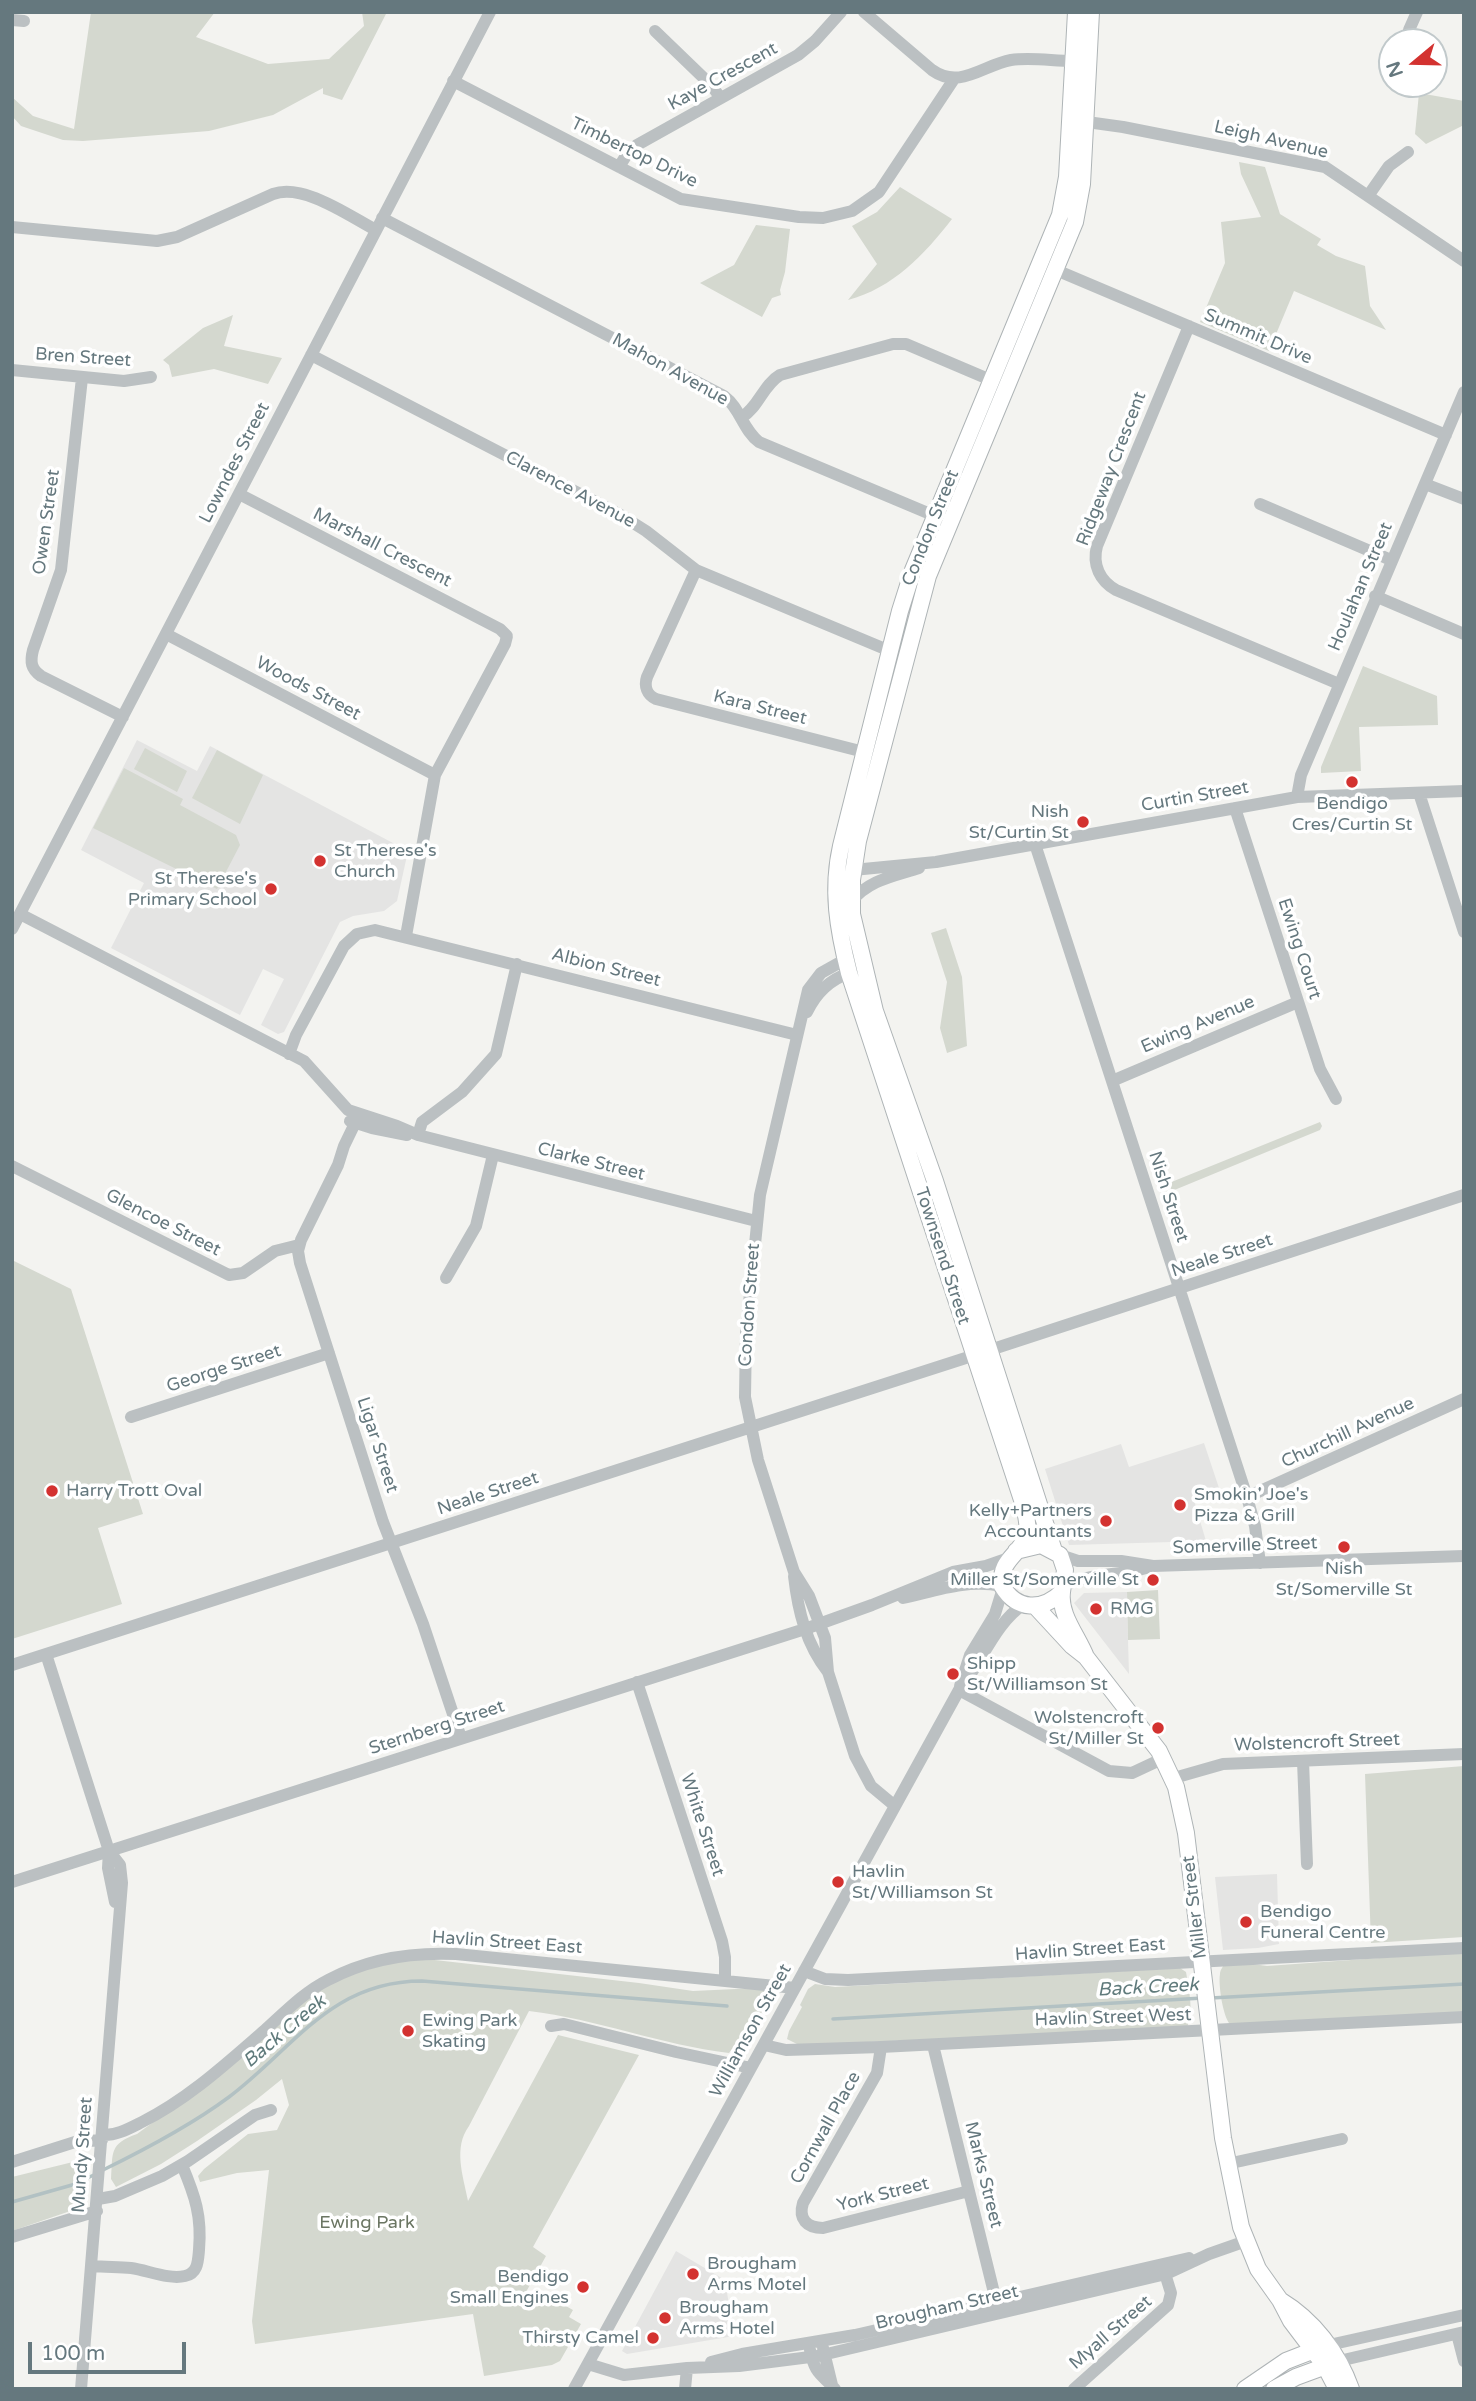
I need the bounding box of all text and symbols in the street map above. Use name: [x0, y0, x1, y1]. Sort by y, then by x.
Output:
north arrow: [1378, 28, 1448, 98]
street label: Kaye Crescent: [665, 38, 781, 116]
text: N: [1382, 58, 1408, 80]
street label: Timbertop Drive: [567, 113, 701, 193]
street label: Leigh Avenue: [1212, 116, 1330, 164]
street label: Summit Drive: [1201, 305, 1315, 369]
street label: Mahon Avenue: [608, 329, 732, 411]
street label: Bren Street: [34, 344, 132, 372]
street label: Ridgeway Crescent: [1073, 389, 1151, 549]
street label: Lowndes Street: [195, 399, 275, 527]
street label: Clarence Avenue: [501, 447, 639, 533]
street label: Condon Street: [898, 467, 964, 589]
street label: Owen Street: [29, 468, 65, 576]
street label: Marshall Crescent: [309, 504, 455, 592]
street label: Houlahan Street: [1324, 519, 1398, 655]
street label: Woods Street: [252, 652, 364, 726]
street label: Kara Street: [711, 686, 809, 730]
marker: Bendigo Cres/Curtin St: [1344, 774, 1360, 790]
street label: Curtin Street: [1140, 777, 1250, 817]
place label: Bendigo Cres/Curtin St: [1292, 793, 1412, 836]
place label: Nish St/Curtin St: [969, 801, 1069, 844]
marker: Nish St/Curtin St: [1075, 814, 1091, 830]
place label: St Therese's Church: [334, 840, 437, 882]
marker: St Therese's Church: [312, 853, 328, 869]
place label: St Therese's Primary School: [128, 868, 257, 910]
marker: St Therese's Primary School: [263, 881, 279, 897]
street label: Ewing Court: [1273, 896, 1325, 1002]
street label: Albion Street: [549, 944, 663, 992]
street label: Ewing Avenue: [1138, 991, 1258, 1059]
street label: Clarke Street: [535, 1138, 647, 1186]
street label: Nish Street: [1143, 1149, 1193, 1245]
street label: Glencoe Street: [102, 1185, 224, 1261]
street label: Townsend Street: [910, 1185, 974, 1327]
street label: Neale Street: [1169, 1229, 1275, 1283]
street label: Condon Street: [735, 1243, 765, 1367]
street label: George Street: [164, 1340, 284, 1398]
street label: Churchill Avenue: [1278, 1393, 1418, 1473]
street label: Ligar Street: [351, 1394, 403, 1496]
street label: Neale Street: [435, 1467, 541, 1521]
place label: Harry Trott Oval: [66, 1480, 202, 1502]
marker: Harry Trott Oval: [44, 1483, 60, 1499]
place label: Smokin' Joe's Pizza & Grill: [1194, 1484, 1308, 1526]
marker: Smokin' Joe's Pizza & Grill: [1172, 1497, 1188, 1513]
place label: Kelly+Partners Accountants: [969, 1500, 1092, 1542]
marker: Kelly+Partners Accountants: [1098, 1513, 1114, 1529]
street label: Somerville Street: [1172, 1533, 1318, 1559]
marker: Nish St/Somerville St: [1336, 1539, 1352, 1555]
place label: Nish St/Somerville St: [1276, 1558, 1412, 1600]
place label: Miller St/Somerville St: [950, 1569, 1139, 1591]
marker: Miller St/Somerville St: [1145, 1572, 1161, 1588]
place label: RMG: [1110, 1598, 1154, 1620]
marker: RMG: [1088, 1601, 1104, 1617]
place label: Shipp St/Williamson St: [967, 1653, 1108, 1696]
marker: Shipp St/Williamson St: [945, 1666, 961, 1682]
street label: Sternberg Street: [367, 1696, 507, 1760]
place label: Wolstencroft St/Miller St: [1034, 1707, 1144, 1750]
marker: Wolstencroft St/Miller St: [1150, 1720, 1166, 1736]
street label: Wolstencroft Street: [1234, 1729, 1400, 1757]
street label: White Street: [675, 1771, 729, 1879]
street label: Miller Street: [1178, 1854, 1212, 1960]
place label: Havlin St/Williamson St: [852, 1861, 993, 1904]
marker: Havlin St/Williamson St: [830, 1874, 846, 1890]
place label: Bendigo Funeral Centre: [1260, 1901, 1385, 1944]
marker: Bendigo Funeral Centre: [1238, 1914, 1254, 1930]
street label: Havlin Street East: [431, 1927, 583, 1959]
street label: Havlin Street East: [1014, 1934, 1166, 1966]
street label: Williamson Street: [705, 1960, 797, 2102]
water label: Back Creek: [1097, 1974, 1199, 2002]
water label: Back Creek: [239, 1991, 331, 2073]
street label: Havlin Street West: [1034, 2004, 1192, 2032]
place label: Ewing Park Skating: [422, 2010, 517, 2052]
marker: Ewing Park Skating: [400, 2023, 416, 2039]
street label: Cornwall Place: [786, 2068, 866, 2188]
street label: Mundy Street: [68, 2096, 98, 2214]
street label: Marks Street: [959, 2120, 1007, 2230]
street label: York Street: [835, 2173, 931, 2217]
park label: Ewing Park: [319, 2212, 415, 2234]
place label: Brougham Arms Motel: [707, 2253, 806, 2296]
place label: Bendigo Small Engines: [450, 2266, 569, 2308]
marker: Brougham Arms Motel: [685, 2266, 701, 2282]
marker: Bendigo Small Engines: [575, 2279, 591, 2295]
street label: Brougham Street: [873, 2281, 1021, 2335]
street label: Myall Street: [1065, 2291, 1157, 2375]
place label: Brougham Arms Hotel: [679, 2297, 775, 2340]
marker: Brougham Arms Hotel: [657, 2310, 673, 2326]
place label: Thirsty Camel: [522, 2327, 639, 2349]
scale bar: [32, 2328, 189, 2372]
marker: Thirsty Camel: [645, 2330, 661, 2346]
text: 100 m: [41, 2341, 105, 2366]

